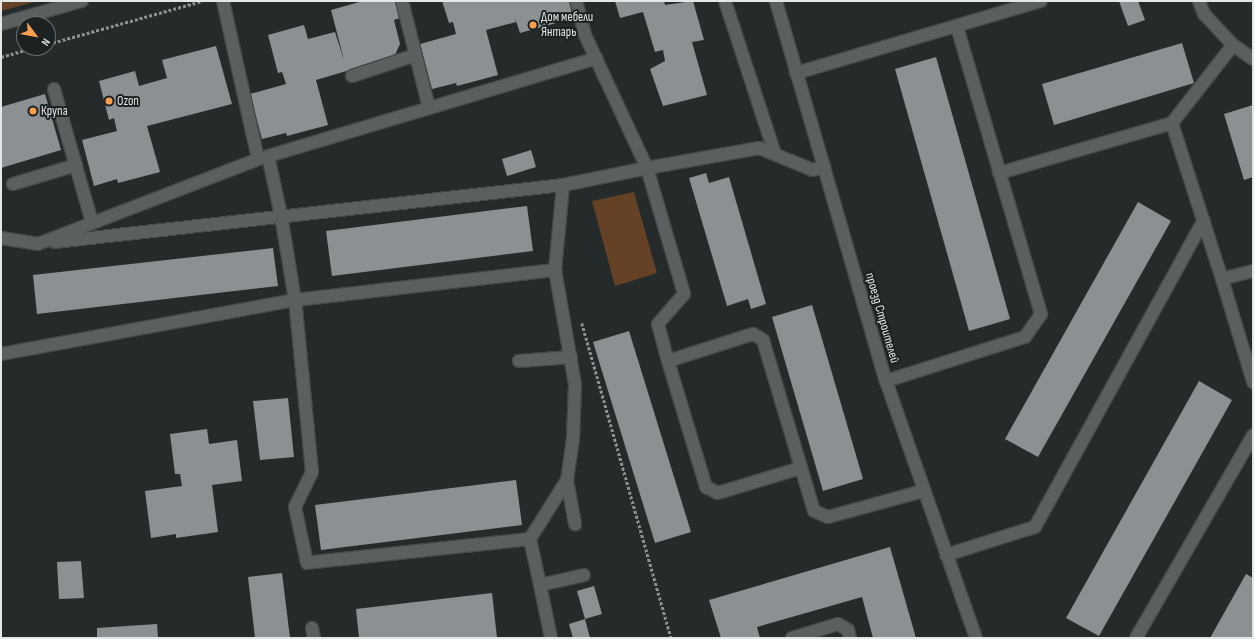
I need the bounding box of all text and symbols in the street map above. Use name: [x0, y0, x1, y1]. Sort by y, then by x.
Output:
place label: Дом мебели Янтарь: [541, 10, 593, 41]
north arrow: [16, 16, 56, 56]
marker: Дом мебели Янтарь: [528, 20, 538, 30]
text: N: [39, 36, 53, 48]
place label: Ozon: [117, 93, 139, 109]
marker: Ozon: [104, 96, 114, 106]
place label: Крупа: [41, 103, 68, 119]
marker: Крупа: [28, 106, 38, 116]
street label: проезд Строителей: [862, 271, 902, 365]

